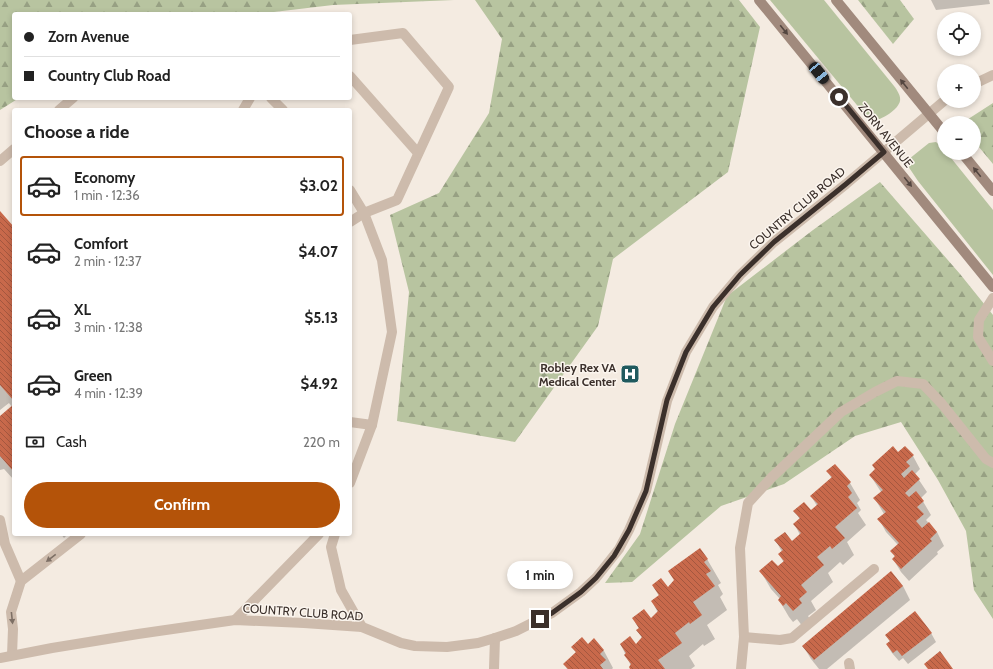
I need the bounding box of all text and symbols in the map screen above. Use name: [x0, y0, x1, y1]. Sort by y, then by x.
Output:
map controls: [937, 12, 981, 160]
button: locate: [937, 12, 981, 56]
one-way arrow: [779, 25, 788, 36]
text: Zorn Avenue: [48, 28, 129, 46]
car: [807, 60, 831, 86]
button: +: [937, 64, 981, 108]
text: Country Club Road: [48, 67, 170, 85]
one-way arrow: [899, 78, 908, 89]
route start: [830, 88, 848, 106]
street label: ZORN AVENUE: [855, 100, 917, 171]
button: −: [937, 116, 981, 160]
text: Choose a ride: [24, 121, 129, 143]
street label: COUNTRY CLUB ROAD: [746, 163, 848, 253]
one-way arrow: [973, 167, 982, 178]
icon: car: [26, 168, 62, 204]
text: Economy: [74, 169, 135, 187]
text: $3.02: [299, 177, 338, 195]
one-way arrow: [904, 177, 913, 188]
text: 1 min · 12:36: [74, 187, 140, 203]
icon: car: [26, 234, 62, 270]
text: Comfort: [74, 235, 128, 253]
text: $4.07: [299, 243, 338, 261]
text: 2 min · 12:37: [74, 253, 141, 269]
icon: car: [26, 300, 62, 336]
text: XL: [74, 301, 91, 319]
text: $5.13: [305, 309, 338, 327]
text: 3 min · 12:38: [74, 319, 143, 335]
place label: Robley Rex VA Medical Center: [539, 360, 616, 389]
hospital icon: Robley Rex VA Medical Center: [619, 363, 641, 385]
icon: car: [26, 366, 62, 402]
text: Green: [74, 367, 112, 385]
text: $4.92: [301, 375, 338, 393]
text: 4 min · 12:39: [74, 385, 143, 401]
icon: cash: [24, 431, 46, 453]
text: Cash: [56, 433, 87, 451]
text: 220 m: [303, 434, 340, 450]
button: Confirm: [24, 482, 340, 528]
one-way arrow: [45, 553, 56, 562]
callout: 1 min: [507, 561, 573, 589]
text: 1 min: [525, 567, 555, 583]
street label: COUNTRY CLUB ROAD: [242, 600, 364, 624]
route end: [531, 610, 549, 628]
one-way arrow: [9, 611, 15, 624]

